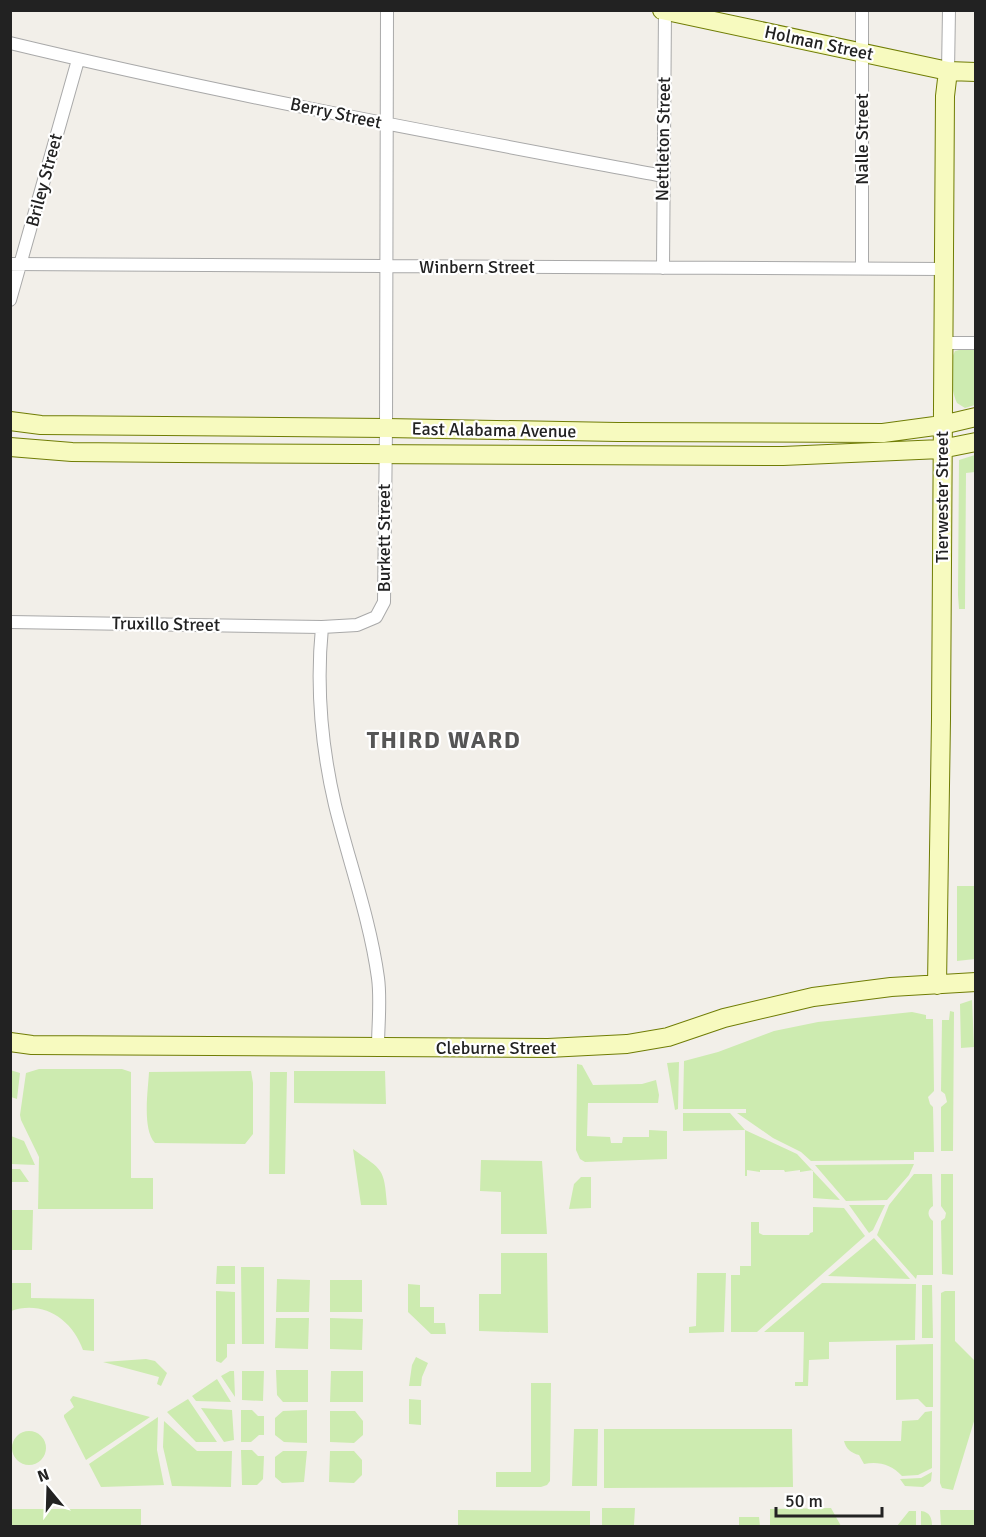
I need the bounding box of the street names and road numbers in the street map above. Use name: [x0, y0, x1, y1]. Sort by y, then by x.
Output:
street label: Holman Street: [762, 21, 876, 65]
street label: Nettleton Street: [651, 77, 675, 201]
street label: Berry Street: [288, 93, 384, 133]
street label: Nalle Street: [851, 93, 873, 185]
street label: Briley Street: [21, 131, 67, 229]
street label: Winbern Street: [419, 256, 535, 278]
street label: East Alabama Avenue: [411, 418, 577, 442]
street label: Tierwester Street: [931, 431, 953, 563]
street label: Burkett Street: [373, 484, 395, 592]
street label: Truxillo Street: [112, 612, 220, 636]
street label: Cleburne Street: [436, 1037, 556, 1059]

